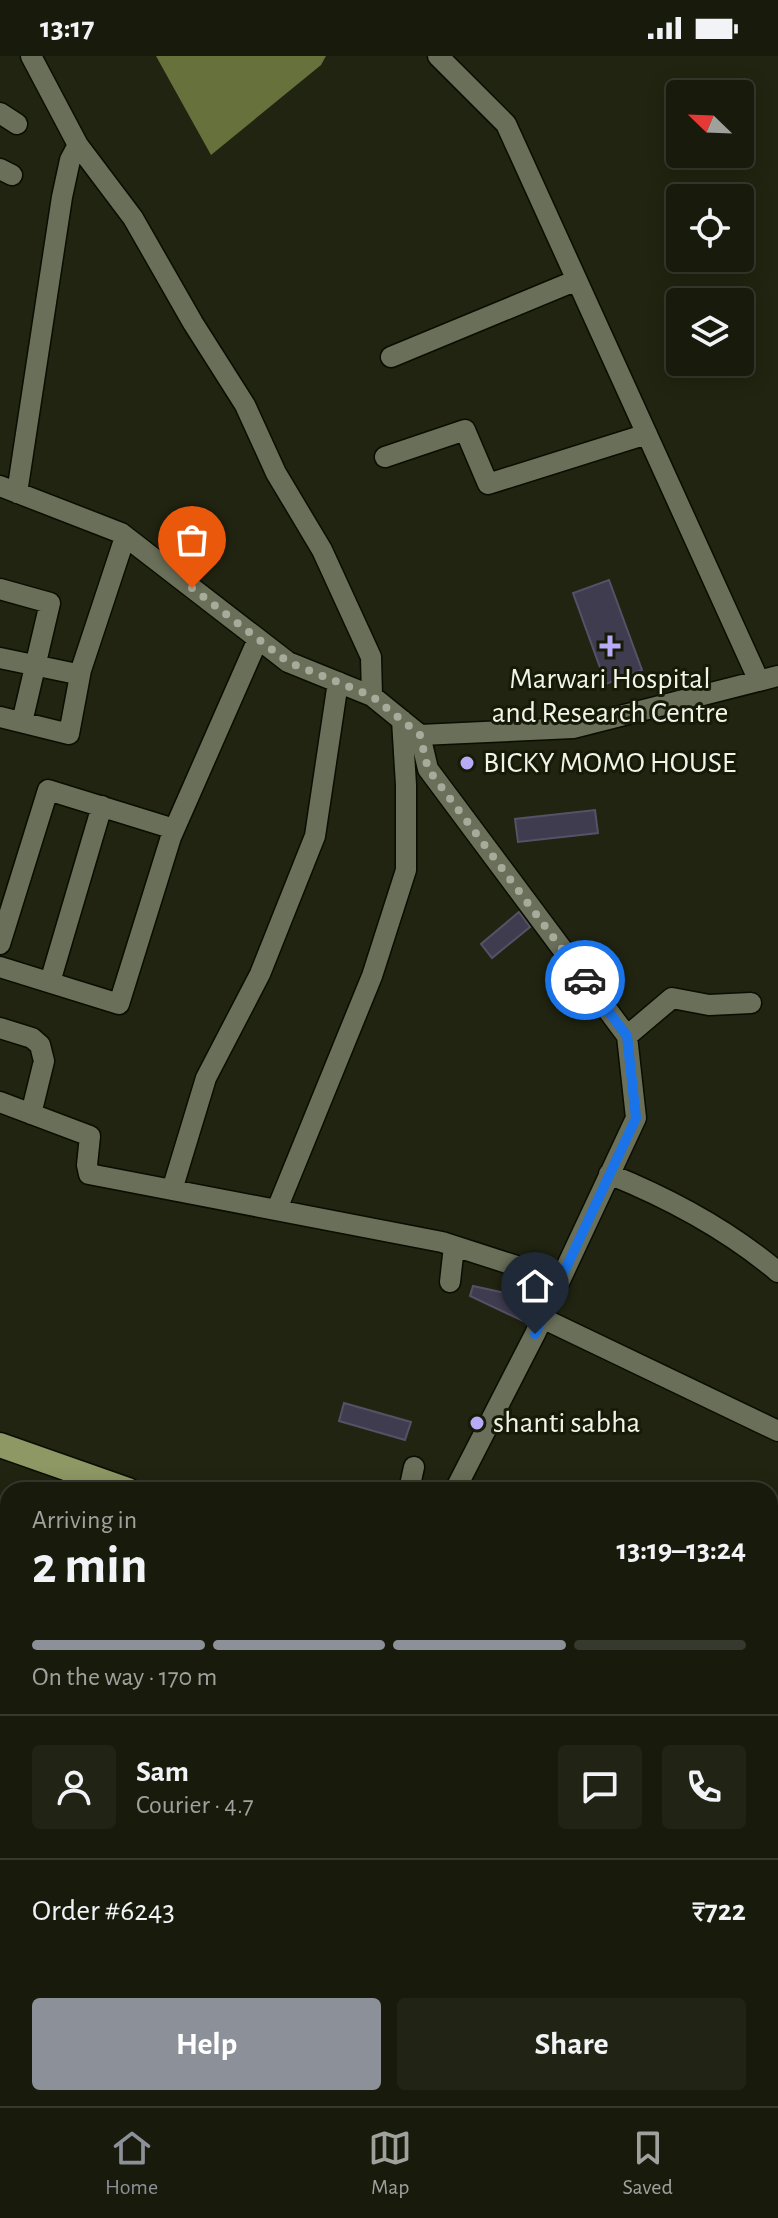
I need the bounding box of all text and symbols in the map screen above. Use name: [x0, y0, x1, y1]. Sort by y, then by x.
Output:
text: 13:17: [40, 13, 94, 43]
north arrow: [666, 80, 754, 168]
map controls: [666, 80, 754, 376]
button: locate: [666, 184, 754, 272]
button: layers: [666, 288, 754, 376]
pin: [158, 506, 226, 588]
icon: bag: [170, 518, 214, 562]
marker: Marwari Hospital and Research Centre: [599, 635, 621, 657]
place label: Marwari Hospital and Research Centre: [492, 664, 728, 728]
place label: BICKY MOMO HOUSE: [483, 748, 736, 778]
marker: BICKY MOMO HOUSE: [458, 754, 476, 772]
courier: [545, 940, 625, 1020]
icon: car: [563, 958, 607, 1002]
pin: [501, 1252, 569, 1334]
icon: home: [513, 1264, 557, 1308]
place label: shanti sabha: [493, 1408, 640, 1438]
marker: shanti sabha: [468, 1414, 486, 1432]
text: Arriving in: [32, 1507, 137, 1533]
text: 13:19–13:24: [616, 1535, 746, 1565]
text: 2 min: [32, 1540, 147, 1592]
text: On the way · 170 m: [32, 1664, 217, 1690]
button: person: [32, 1745, 116, 1829]
button: chat: [558, 1745, 642, 1829]
button: phone: [662, 1745, 746, 1829]
text: Sam: [136, 1757, 189, 1787]
text: Courier · 4.7: [136, 1792, 254, 1818]
text: Order #6243: [32, 1896, 175, 1926]
text: ₹722: [692, 1896, 746, 1926]
button: Help: [32, 1998, 381, 2090]
button: Share: [397, 1998, 746, 2090]
tab: Home: [105, 2126, 158, 2200]
tab: Map: [368, 2126, 412, 2200]
tab: Saved: [623, 2126, 673, 2200]

